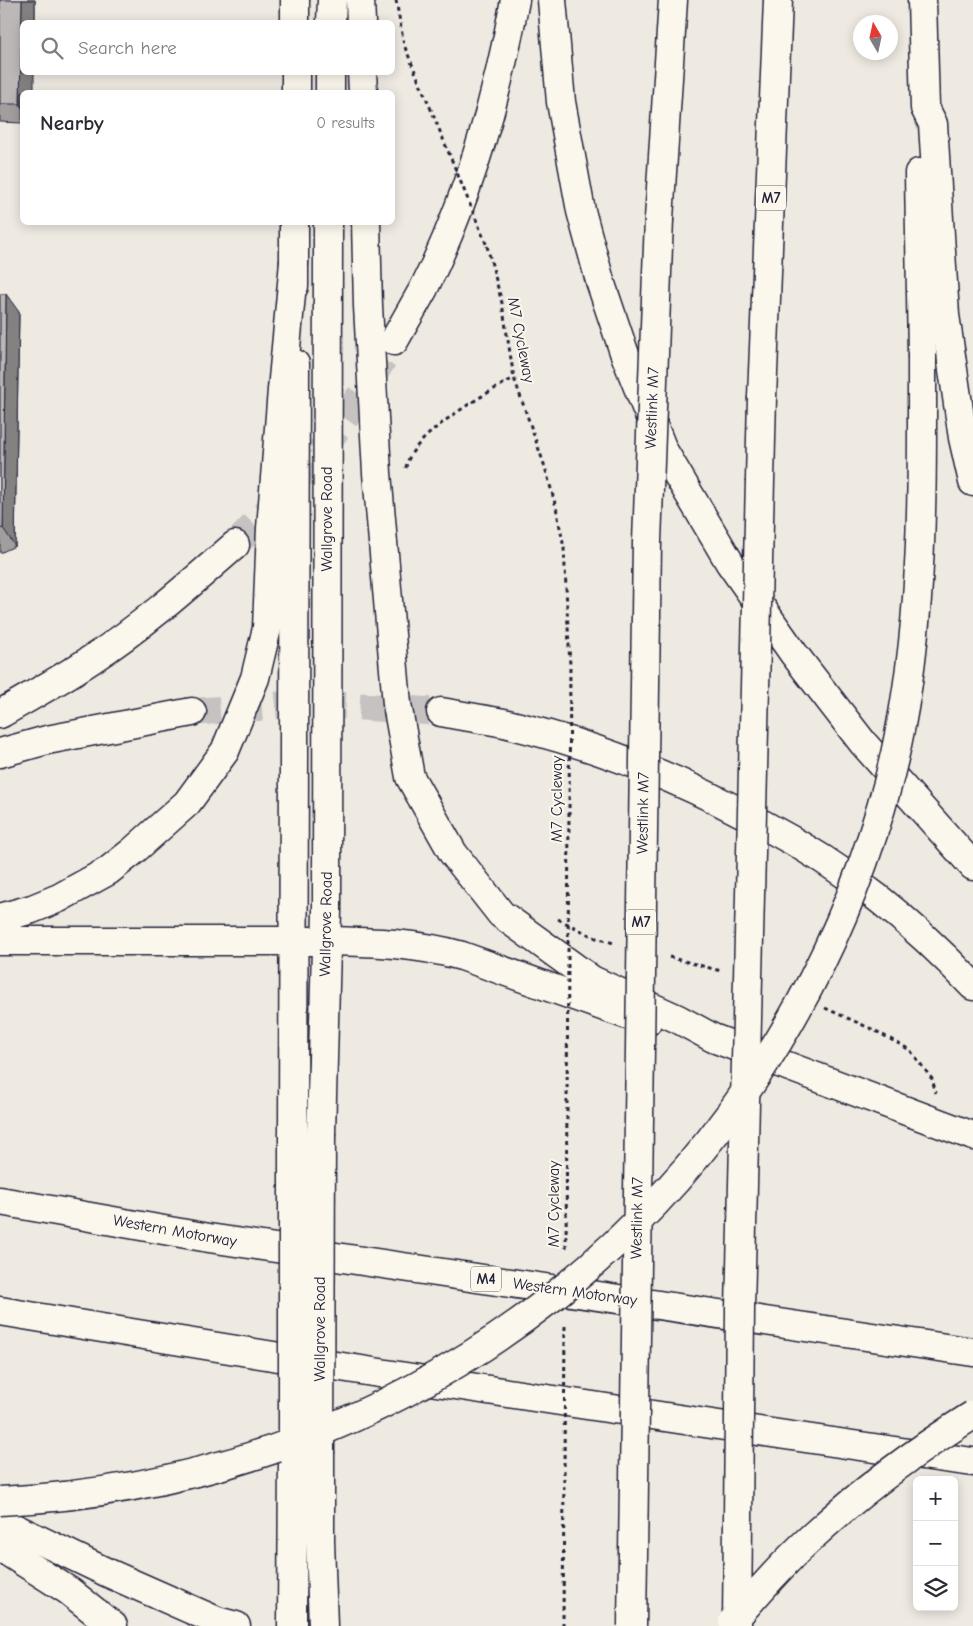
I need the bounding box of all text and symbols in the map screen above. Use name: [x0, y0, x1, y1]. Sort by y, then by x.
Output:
north arrow: [853, 15, 898, 60]
search box: [20, 20, 395, 75]
icon: search: [38, 34, 66, 62]
text: Search here: [78, 37, 177, 59]
text: Nearby: [40, 111, 104, 135]
text: 0 results: [316, 114, 375, 132]
road number: M7: [756, 186, 786, 210]
street label: M7 Cycleway: [504, 296, 538, 385]
street label: Westlink M7: [642, 366, 662, 449]
street label: Wallgrove Road: [318, 466, 336, 572]
street label: M7 Cycleway: [548, 755, 566, 842]
street label: Westlink M7: [633, 771, 653, 854]
street label: Wallgrove Road: [316, 871, 336, 977]
road number: M7: [626, 910, 656, 934]
street label: M7 Cycleway: [545, 1160, 563, 1247]
street label: Westlink M7: [627, 1176, 647, 1259]
street label: Western Motorway: [112, 1211, 239, 1251]
road number: M4: [471, 1266, 501, 1292]
street label: Western Motorway: [512, 1274, 639, 1310]
street label: Wallgrove Road: [311, 1276, 329, 1382]
map controls: [913, 1476, 958, 1611]
button: +: [913, 1476, 958, 1521]
button: −: [913, 1521, 958, 1566]
button: layers: [913, 1566, 958, 1611]

